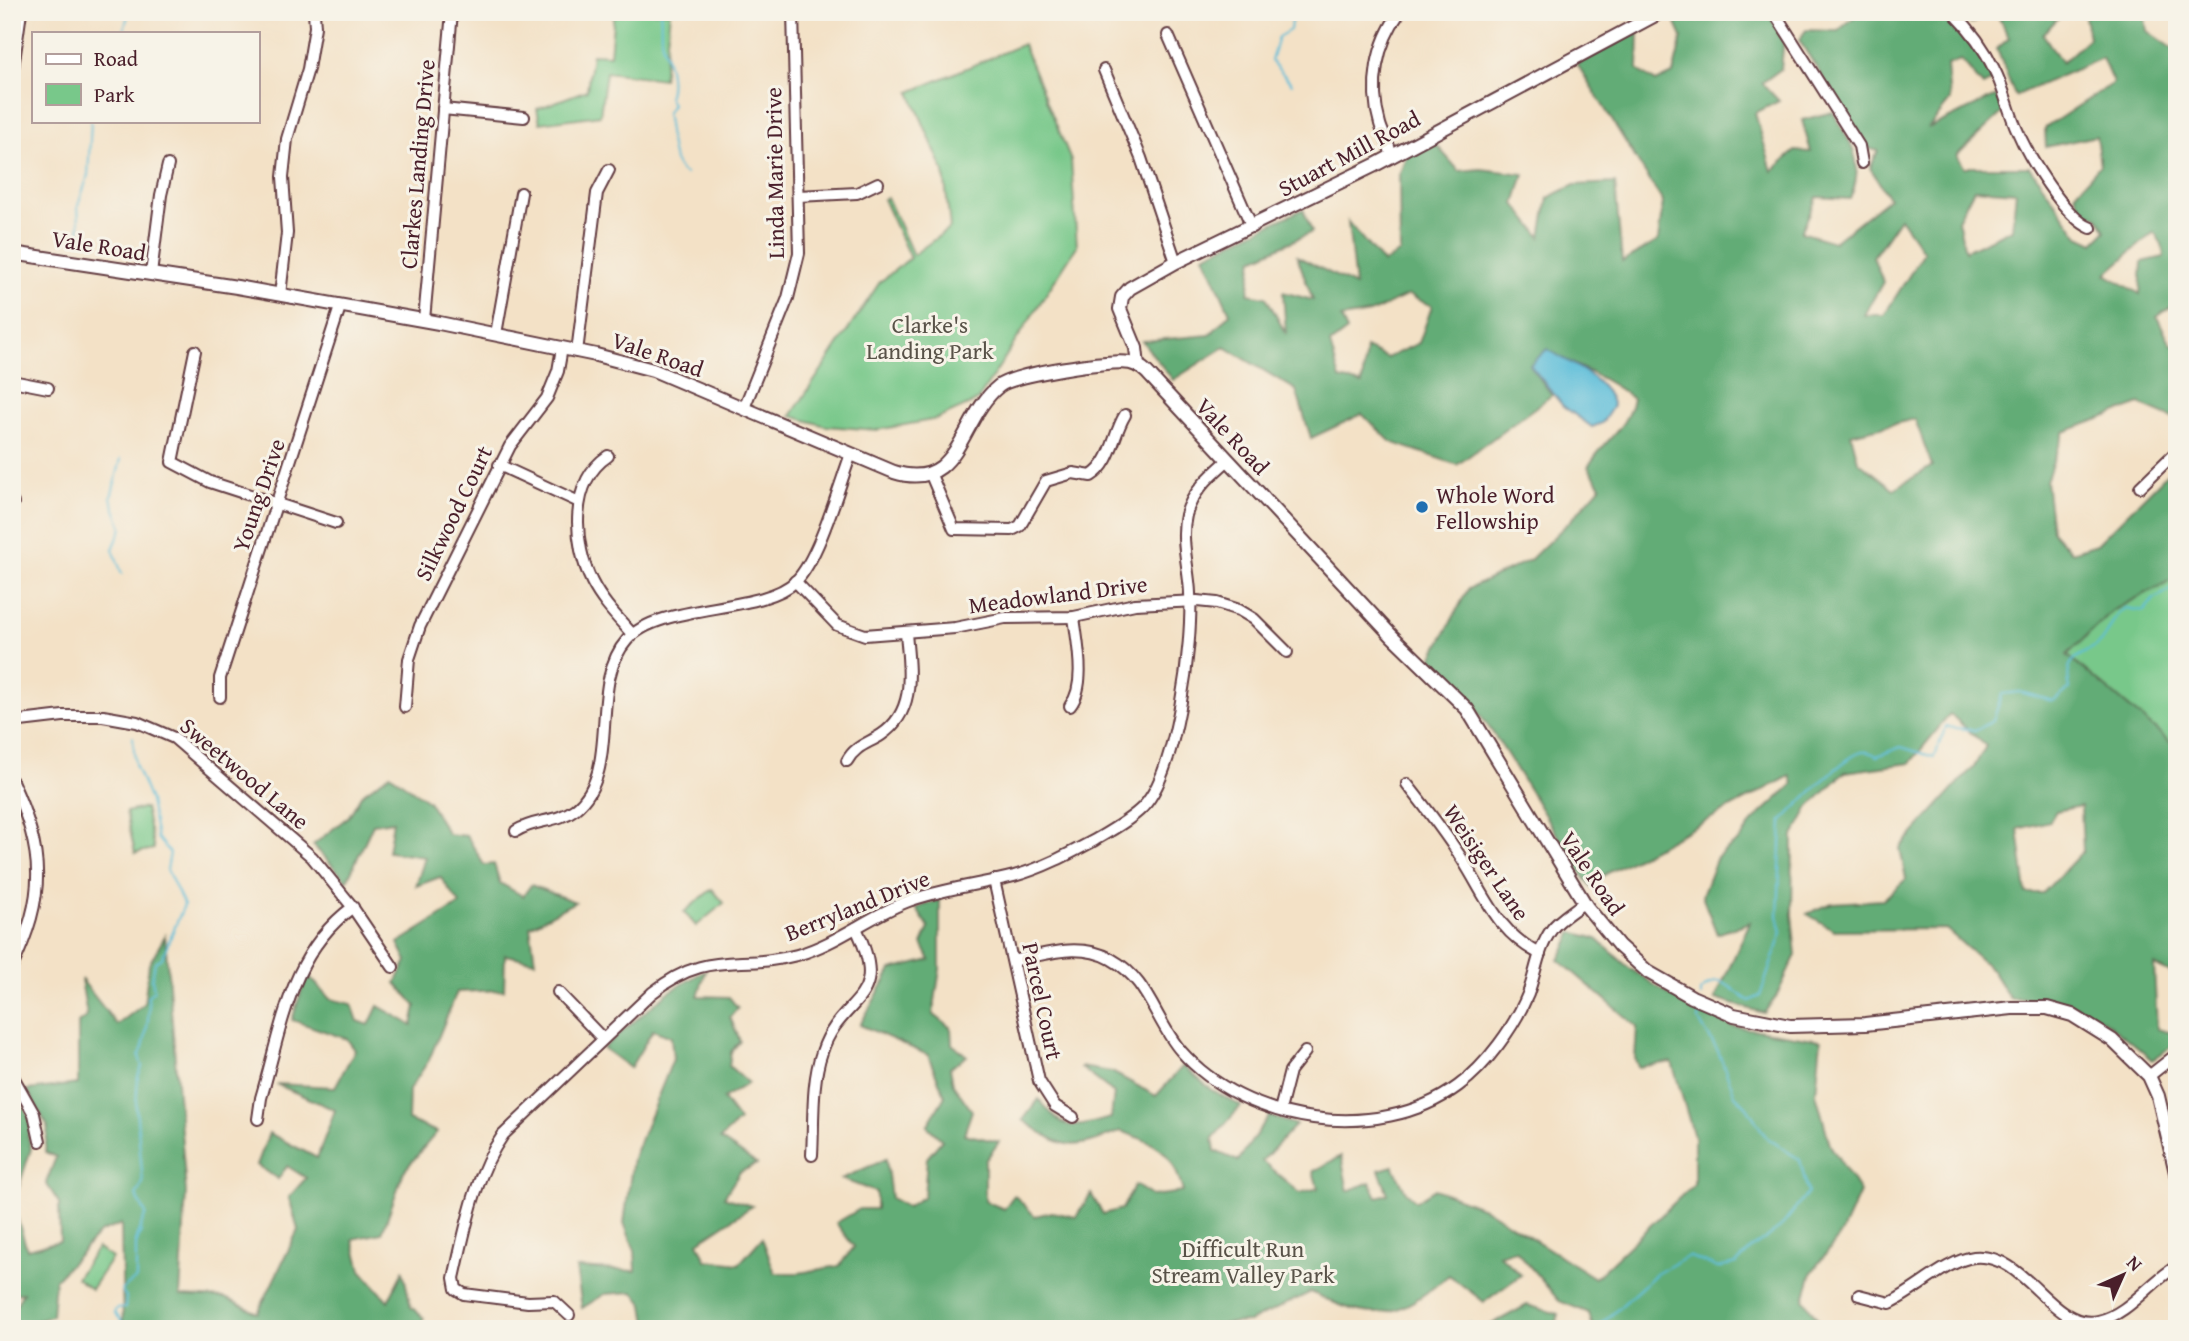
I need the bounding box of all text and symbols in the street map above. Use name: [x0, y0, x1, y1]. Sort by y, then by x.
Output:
legend: [32, 32, 259, 122]
text: Road: [94, 43, 139, 74]
street label: Clarkes Landing Drive: [391, 58, 443, 270]
text: Park: [94, 79, 135, 110]
street label: Linda Marie Drive: [756, 87, 792, 259]
street label: Stuart Mill Road: [1272, 101, 1427, 204]
street label: Vale Road: [49, 221, 149, 269]
park label: Clarke's Landing Park: [866, 308, 994, 367]
street label: Vale Road: [608, 323, 709, 385]
street label: Vale Road: [1189, 390, 1278, 483]
street label: Young Drive: [223, 434, 293, 556]
street label: Silkwood Court: [406, 440, 500, 586]
place label: Whole Word Fellowship: [1436, 478, 1555, 537]
marker: Whole Word Fellowship: [1414, 499, 1430, 515]
street label: Meadowland Drive: [967, 567, 1149, 621]
street label: Sweetwood Lane: [173, 709, 317, 837]
street label: Weisiger Lane: [1436, 797, 1538, 927]
street label: Vale Road: [1553, 824, 1634, 922]
street label: Berryland Drive: [780, 861, 934, 949]
street label: Parcel Court: [1014, 939, 1072, 1063]
park label: Difficult Run Stream Valley Park: [1151, 1232, 1335, 1291]
north arrow: [2088, 1240, 2158, 1310]
text: N: [2121, 1249, 2150, 1278]

